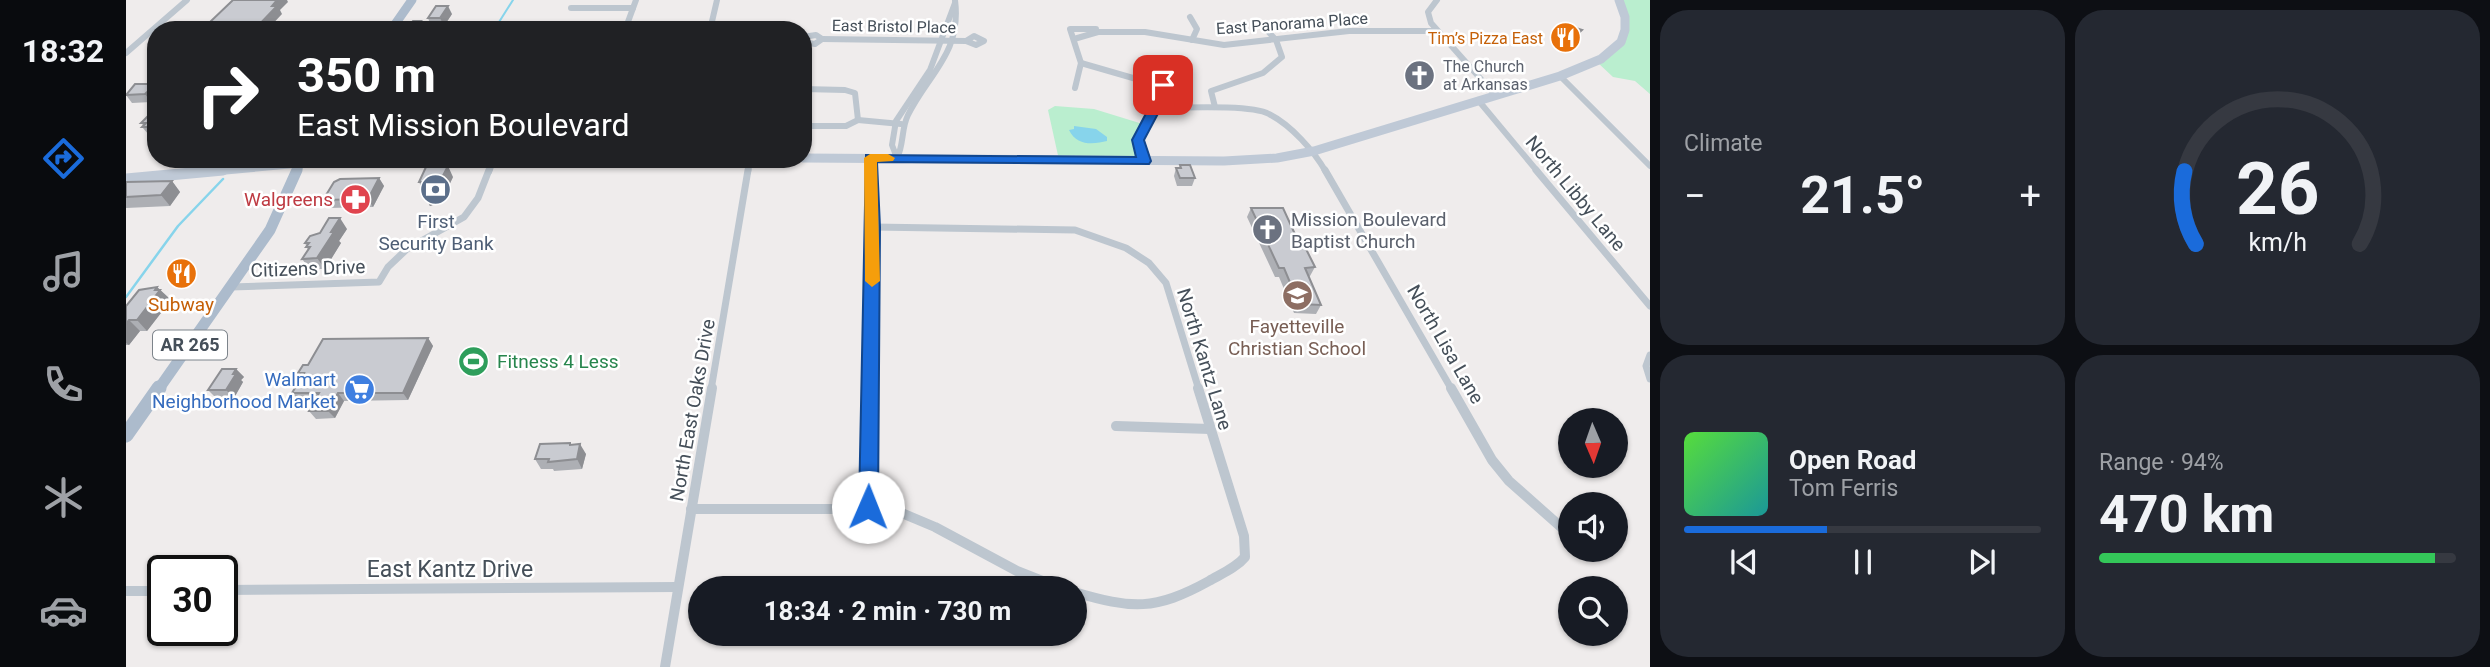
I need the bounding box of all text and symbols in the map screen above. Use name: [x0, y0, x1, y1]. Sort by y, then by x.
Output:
street label: East Panorama Place: [1216, 9, 1369, 38]
street label: East Bristol Place: [832, 16, 956, 37]
restaurant icon: Tim’s Pizza East: [1549, 21, 1583, 55]
place label: Tim’s Pizza East: [1428, 29, 1543, 48]
text: 18:32: [22, 32, 104, 70]
text: 350 m: [297, 47, 436, 104]
icon: right: [182, 49, 273, 140]
pin: [1133, 55, 1193, 115]
place label: The Church at Arkansas: [1443, 57, 1528, 94]
church icon: The Church at Arkansas: [1403, 58, 1437, 92]
icon: arrive: [1144, 66, 1182, 104]
text: East Mission Boulevard: [297, 106, 630, 144]
text: Climate: [1684, 130, 1763, 157]
street label: North Libby Lane: [1521, 131, 1631, 256]
icon: directions: [39, 134, 88, 183]
text: 26: [2236, 146, 2319, 232]
text: 21.5°: [1800, 165, 1925, 226]
bank icon: First Security Bank: [419, 173, 453, 207]
text: −: [1684, 174, 1706, 218]
text: +: [2019, 174, 2041, 218]
pharmacy icon: Walgreens: [339, 182, 373, 216]
place label: Walgreens: [244, 188, 333, 211]
place label: Mission Boulevard Baptist Church: [1291, 208, 1447, 253]
place label: First Security Bank: [378, 210, 494, 255]
church icon: Mission Boulevard Baptist Church: [1251, 213, 1285, 247]
text: km/h: [2248, 227, 2307, 256]
icon: music: [39, 247, 88, 296]
street label: Citizens Drive: [250, 255, 366, 282]
restaurant icon: Subway: [164, 256, 198, 290]
school or university icon: Fayetteville Christian School: [1280, 278, 1314, 312]
street label: North Lisa Lane: [1402, 281, 1489, 408]
street label: North Kantz Lane: [1172, 286, 1237, 433]
place label: Subway: [148, 293, 214, 316]
place label: Fayetteville Christian School: [1228, 315, 1366, 360]
street label: North East Oaks Drive: [665, 317, 720, 503]
road number: AR 265: [153, 330, 227, 360]
sports icon: Fitness 4 Less: [457, 344, 491, 378]
place label: Fitness 4 Less: [497, 350, 619, 373]
icon: phone: [39, 360, 88, 409]
place label: Walmart Neighborhood Market: [152, 368, 336, 413]
supermarket icon: Walmart Neighborhood Market: [342, 373, 376, 407]
north arrow: [1558, 408, 1628, 478]
map controls: [1558, 408, 1628, 646]
text: Open Road: [1789, 445, 1917, 475]
text: Range · 94%: [2099, 449, 2224, 476]
position arrow: [831, 470, 905, 544]
icon: climate: [39, 473, 88, 522]
text: Tom Ferris: [1789, 475, 1898, 502]
text: 470 km: [2099, 484, 2274, 545]
button: sound: [1558, 492, 1628, 562]
icon: previous: [1725, 543, 1763, 581]
icon: pause: [1844, 543, 1882, 581]
icon: next: [1963, 543, 2001, 581]
speed limit sign: 30: [147, 555, 238, 646]
street label: East Kantz Drive: [367, 556, 533, 583]
button: search: [1558, 576, 1628, 646]
icon: car: [39, 586, 88, 635]
text: 18:34 · 2 min · 730 m: [764, 596, 1011, 626]

